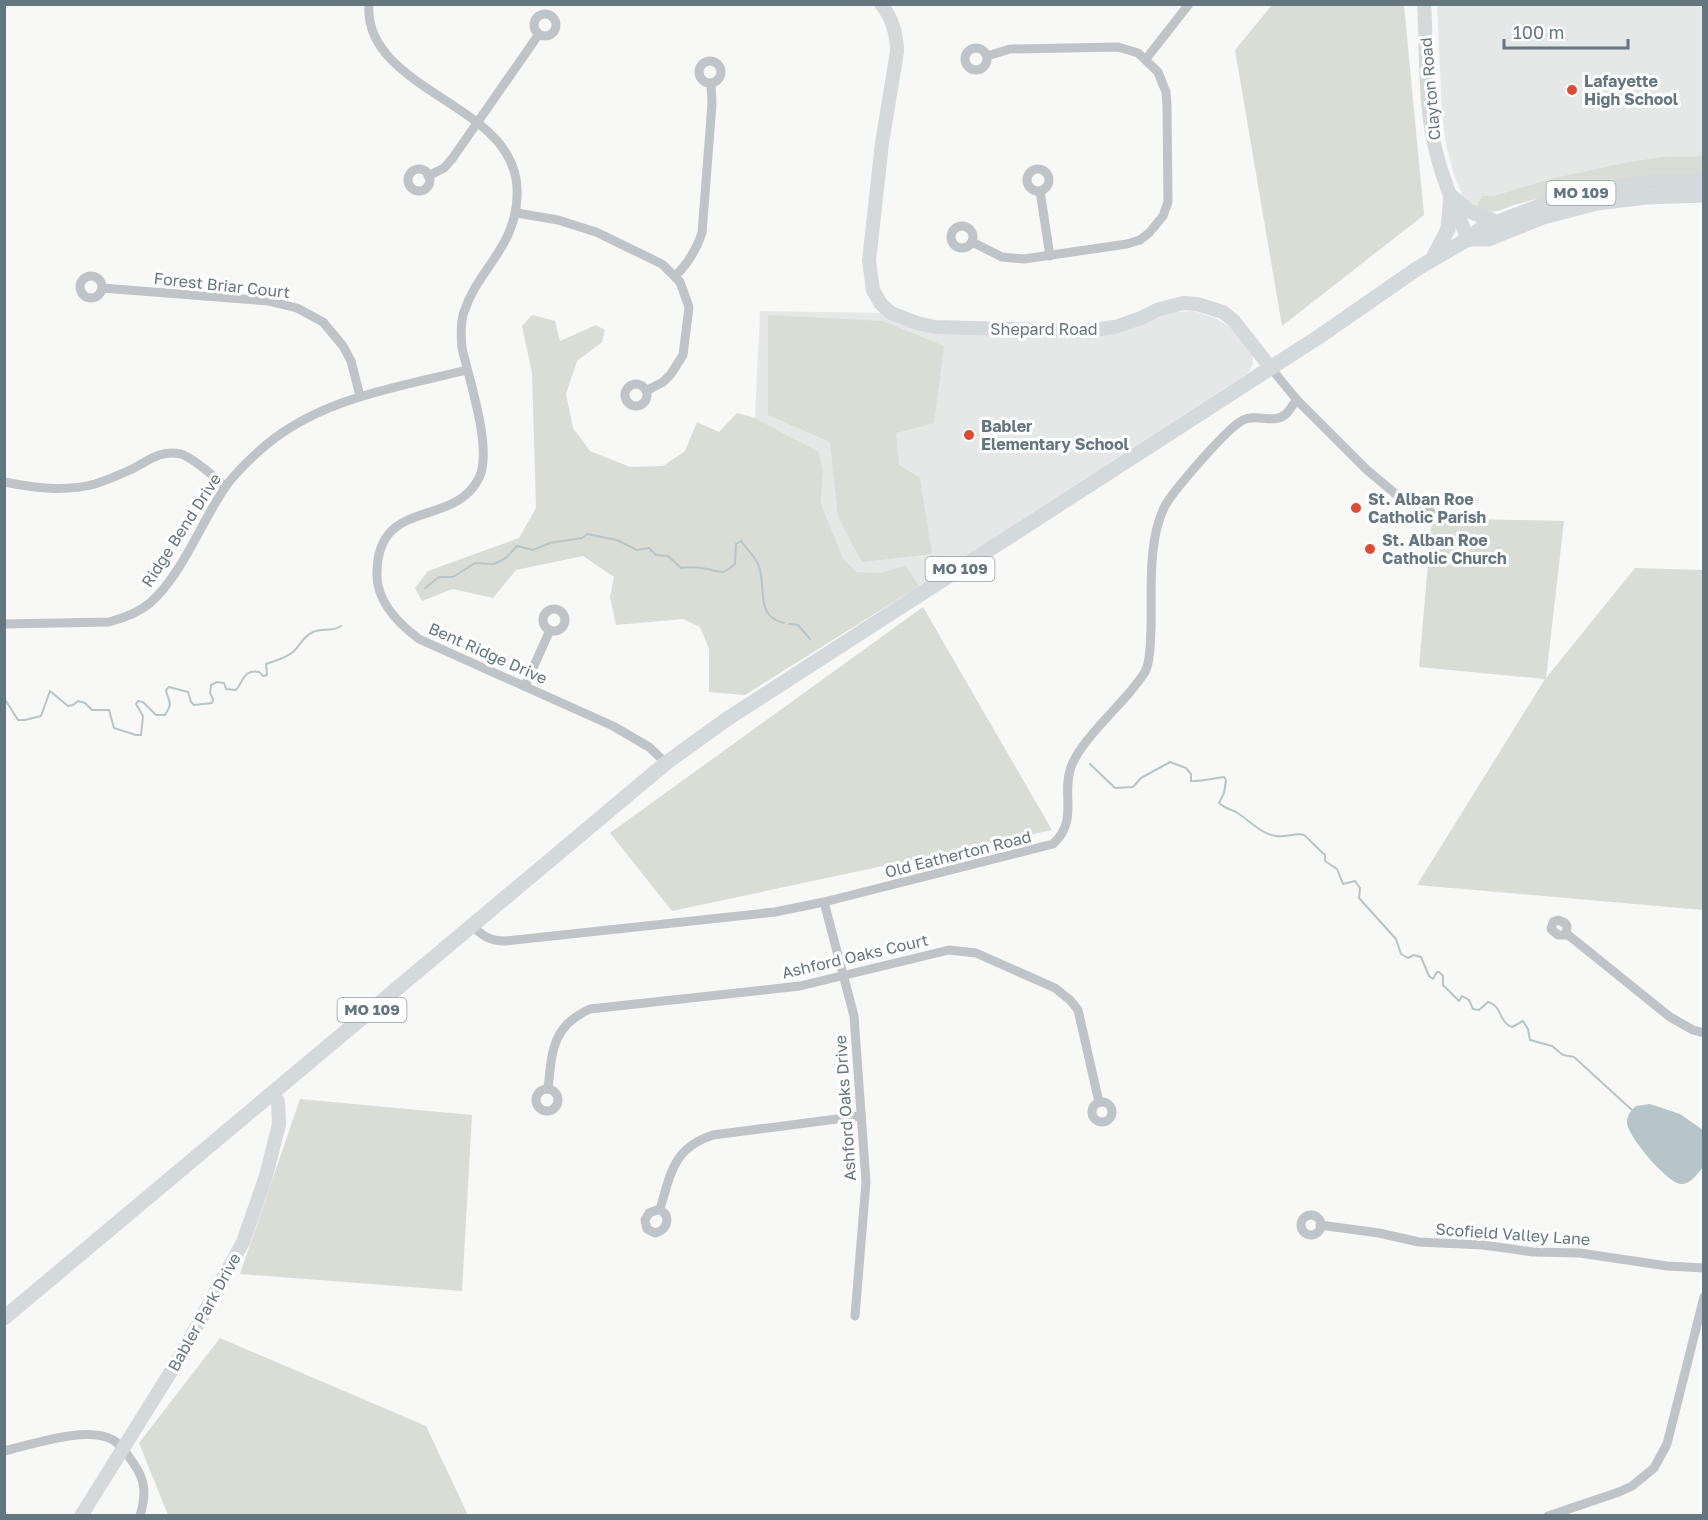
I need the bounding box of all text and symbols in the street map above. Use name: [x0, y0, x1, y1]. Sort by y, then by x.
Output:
scale bar: [1504, 12, 1628, 50]
text: 100 m: [1513, 21, 1564, 43]
street label: Clayton Road: [1416, 37, 1444, 141]
place label: Lafayette High School: [1584, 71, 1679, 109]
marker: Lafayette High School: [1565, 83, 1579, 97]
road number: MO 109: [1546, 181, 1616, 205]
street label: Forest Briar Court: [153, 268, 291, 302]
street label: Shepard Road: [990, 319, 1098, 339]
place label: Babler Elementary School: [981, 416, 1130, 454]
marker: Babler Elementary School: [962, 428, 976, 442]
street label: Ridge Bend Drive: [137, 469, 225, 591]
place label: St. Alban Roe Catholic Parish: [1368, 489, 1486, 527]
marker: St. Alban Roe Catholic Parish: [1349, 501, 1363, 515]
place label: St. Alban Roe Catholic Church: [1382, 530, 1507, 568]
marker: St. Alban Roe Catholic Church: [1363, 542, 1377, 556]
road number: MO 109: [926, 557, 994, 581]
street label: Bent Ridge Drive: [426, 618, 550, 688]
street label: Old Eatherton Road: [883, 826, 1033, 882]
street label: Ashford Oaks Court: [780, 929, 930, 983]
road number: MO 109: [338, 998, 406, 1022]
street label: Ashford Oaks Drive: [830, 1034, 860, 1182]
street label: Scofield Valley Lane: [1435, 1219, 1591, 1249]
street label: Babler Park Drive: [163, 1249, 245, 1375]

